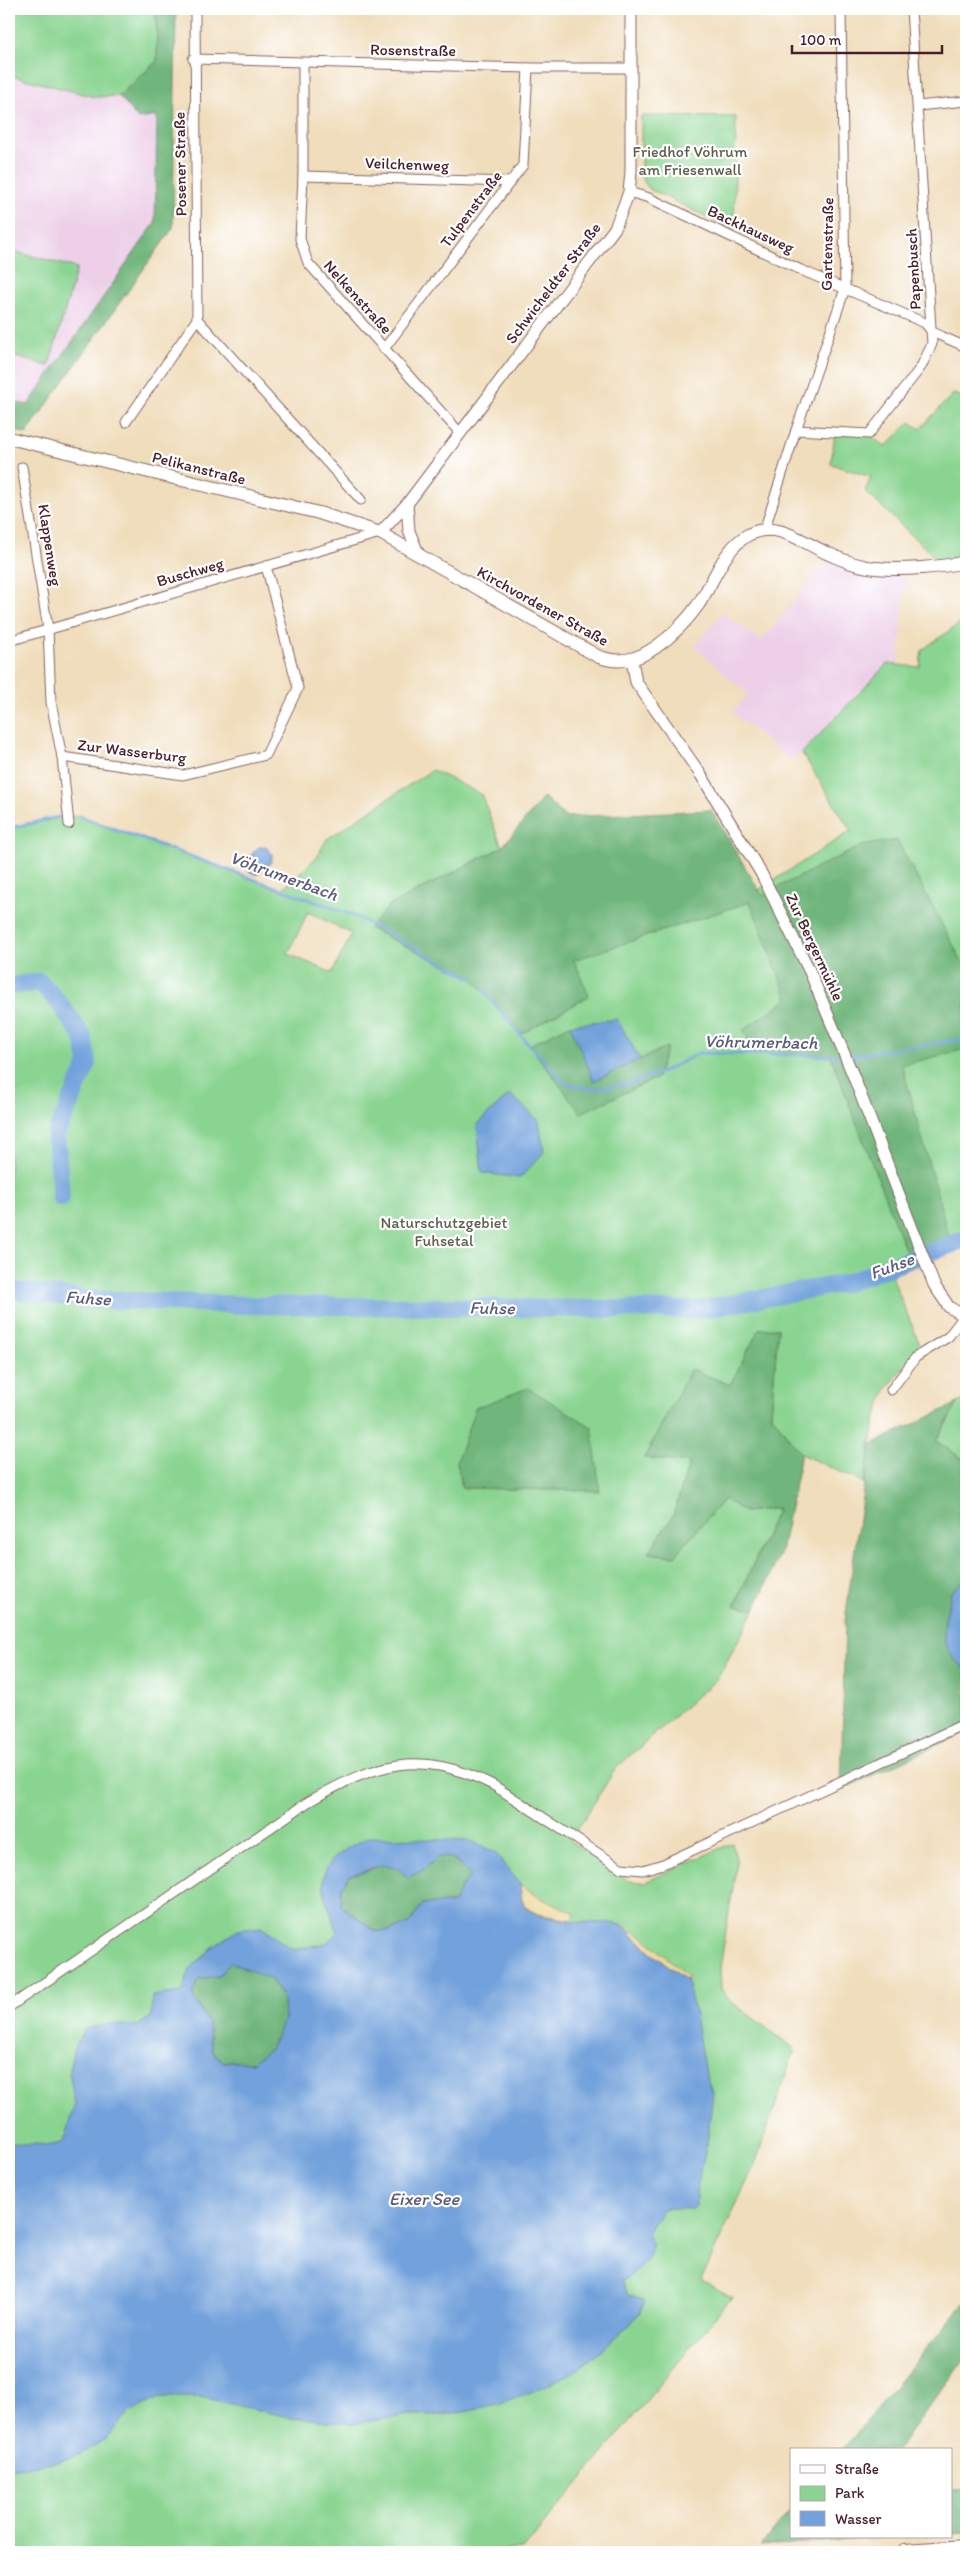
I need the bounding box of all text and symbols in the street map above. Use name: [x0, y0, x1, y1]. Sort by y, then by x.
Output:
scale bar: [792, 22, 942, 54]
text: 100 m: [800, 31, 842, 49]
street label: Rosenstraße: [370, 40, 456, 60]
street label: Posener Straße: [170, 112, 190, 216]
park label: Friedhof Vöhrum am Friesenwall: [633, 142, 748, 179]
street label: Veilchenweg: [365, 153, 450, 175]
street label: Tulpenstraße: [436, 167, 506, 251]
street label: Gartenstraße: [817, 197, 837, 291]
street label: Backhausweg: [705, 201, 798, 258]
street label: Schwicheldter Straße: [501, 219, 605, 347]
street label: Papenbusch: [901, 227, 925, 310]
street label: Nelkenstraße: [320, 256, 396, 338]
street label: Pelikanstraße: [150, 447, 248, 489]
street label: Klappenweg: [34, 503, 66, 588]
street label: Buschweg: [154, 553, 226, 591]
street label: Kirchvordener Straße: [474, 562, 612, 650]
street label: Zur Wasserburg: [76, 735, 188, 767]
water label: Vöhrumerbach: [227, 846, 341, 906]
street label: Zur Bergermühle: [782, 890, 848, 1004]
water label: Vöhrumerbach: [704, 1030, 818, 1054]
park label: Naturschutzgebiet Fuhsetal: [380, 1213, 508, 1250]
water label: Fuhse: [867, 1247, 918, 1284]
water label: Fuhse: [65, 1285, 113, 1311]
water label: Fuhse: [469, 1297, 516, 1319]
water label: Eixer See: [389, 2188, 461, 2210]
legend: [790, 2448, 952, 2538]
text: Straße: [835, 2460, 879, 2478]
text: Park: [835, 2484, 865, 2502]
text: Wasser: [835, 2510, 882, 2528]

